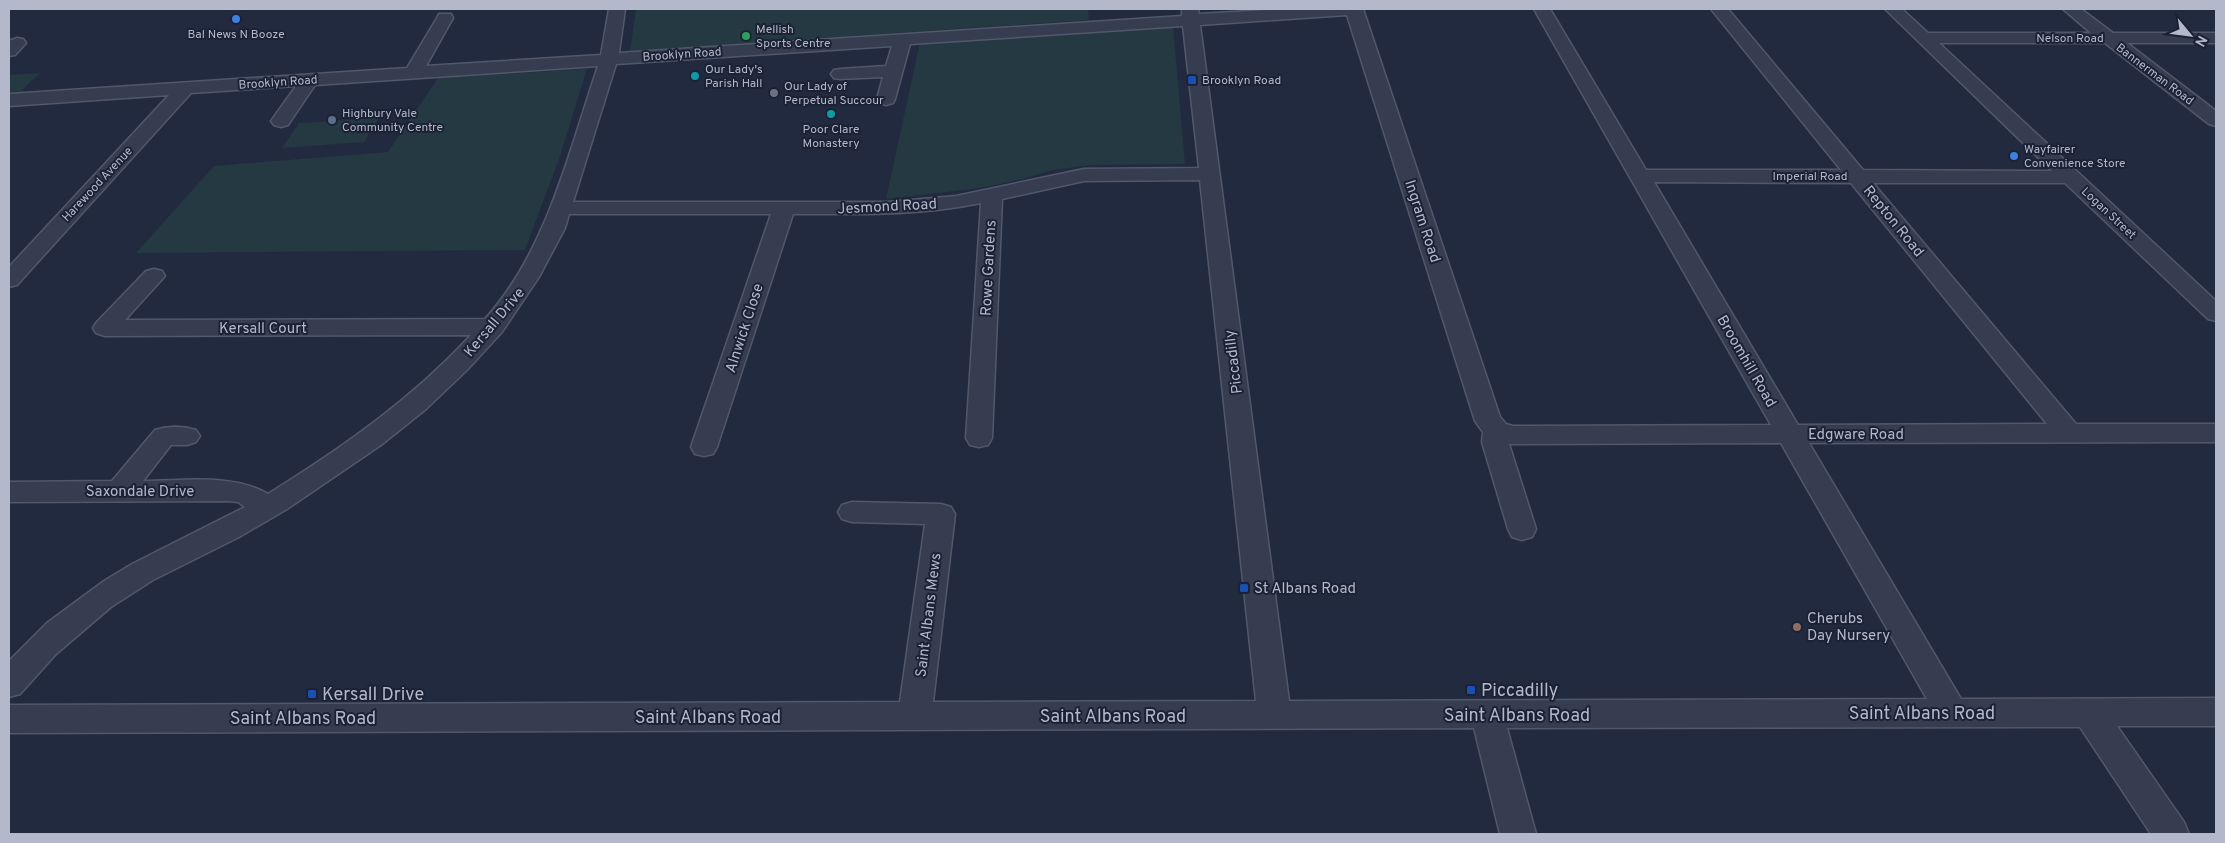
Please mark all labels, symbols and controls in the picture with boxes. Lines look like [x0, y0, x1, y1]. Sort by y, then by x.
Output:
north arrow [2165, 10, 2215, 60]
marker: Bal News N Booze [230, 13, 242, 25]
place label: Mellish Sports Centre [756, 22, 830, 52]
place label: Bal News N Booze [187, 27, 285, 43]
marker: Mellish Sports Centre [740, 30, 752, 42]
street label: Nelson Road [2036, 31, 2104, 47]
text: N [2190, 32, 2210, 49]
street label: Bannerman Road [2112, 40, 2197, 109]
street label: Brooklyn Road [642, 44, 722, 66]
place label: Our Lady's Parish Hall [705, 62, 763, 92]
marker: Our Lady's Parish Hall [689, 70, 701, 82]
street label: Brooklyn Road [238, 72, 318, 94]
place label: Brooklyn Road [1202, 73, 1281, 89]
marker: Brooklyn Road [1186, 74, 1198, 86]
place label: Our Lady of Perpetual Succour [784, 79, 884, 109]
marker: Our Lady of Perpetual Succour [768, 87, 780, 99]
place label: Highbury Vale Community Centre [342, 106, 443, 136]
marker: Poor Clare Monastery [825, 108, 837, 120]
marker: Highbury Vale Community Centre [326, 114, 338, 126]
place label: Poor Clare Monastery [802, 122, 860, 152]
place label: Wayfairer Convenience Store [2024, 142, 2126, 172]
street label: Harewood Avenue [59, 144, 137, 225]
marker: Wayfairer Convenience Store [2008, 150, 2020, 162]
street label: Imperial Road [1773, 169, 1847, 185]
street label: Ingram Road [1399, 178, 1444, 265]
street label: Repton Road [1858, 182, 1927, 262]
street label: Logan Street [2077, 184, 2139, 243]
street label: Jesmond Road [837, 195, 937, 220]
street label: Rowe Gardens [977, 220, 1001, 317]
street label: Alnwick Close [722, 281, 769, 376]
street label: Kersall Drive [461, 284, 530, 362]
street label: Broomhill Road [1712, 312, 1780, 411]
street label: Kersall Court [219, 320, 307, 339]
street label: Piccadilly [1221, 329, 1248, 395]
street label: Edgware Road [1808, 426, 1904, 445]
street label: Saxondale Drive [86, 483, 194, 502]
street label: Saint Albans Mews [912, 552, 947, 678]
place label: St Albans Road [1254, 580, 1356, 599]
marker: St Albans Road [1238, 582, 1250, 594]
place label: Cherubs Day Nursery [1807, 610, 1890, 646]
marker: Cherubs Day Nursery [1791, 621, 1803, 633]
place label: Piccadilly [1481, 680, 1558, 703]
place label: Kersall Drive [322, 684, 424, 707]
marker: Piccadilly [1465, 684, 1477, 696]
marker: Kersall Drive [306, 688, 318, 700]
street label: Saint Albans Road [1849, 703, 1995, 726]
street label: Saint Albans Road [1444, 705, 1590, 728]
street label: Saint Albans Road [1040, 706, 1186, 729]
street label: Saint Albans Road [635, 707, 781, 730]
street label: Saint Albans Road [230, 708, 376, 731]

